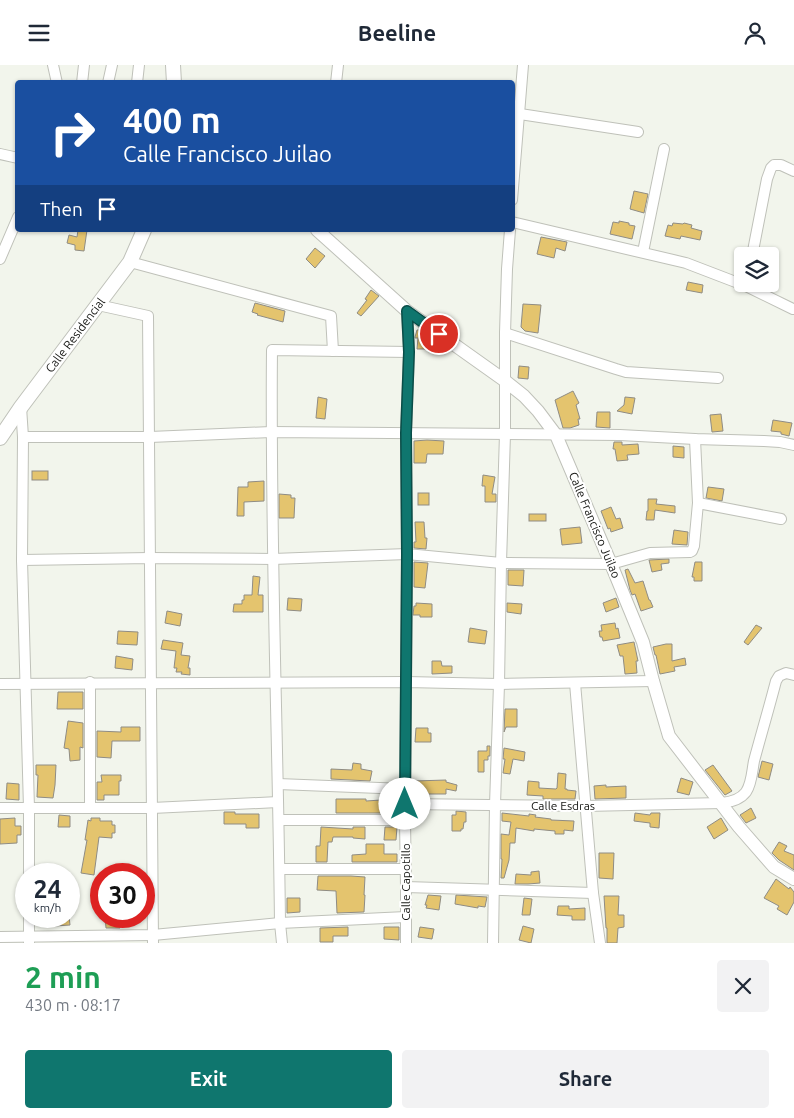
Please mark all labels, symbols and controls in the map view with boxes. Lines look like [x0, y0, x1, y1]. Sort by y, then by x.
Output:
icon: menu [25, 19, 53, 47]
icon: person [741, 19, 769, 47]
text: Beeline [358, 20, 436, 45]
icon: right [40, 100, 105, 165]
text: 400 m [123, 100, 221, 140]
text: Calle Francisco Juilao [123, 141, 332, 166]
icon: arrive [93, 195, 121, 223]
text: Then [40, 198, 83, 220]
map controls [734, 247, 779, 292]
button: layers [734, 247, 779, 292]
street label: Calle Residencial [43, 295, 107, 375]
pin [418, 313, 460, 355]
icon: arrive [425, 320, 453, 348]
street label: Calle Francisco Juilao [567, 470, 623, 580]
position arrow [378, 777, 430, 829]
street label: Calle Esdras [531, 799, 595, 812]
street label: Calle Capotillo [399, 843, 412, 921]
speed limit sign: 30 [90, 863, 155, 928]
text: 24 [33, 875, 62, 903]
text: km/h [34, 901, 61, 914]
text: 2 min [25, 960, 101, 994]
button: close [717, 960, 769, 1012]
text: 430 m · 08:17 [25, 996, 121, 1014]
button: Exit [25, 1050, 392, 1108]
button: Share [402, 1050, 769, 1108]

